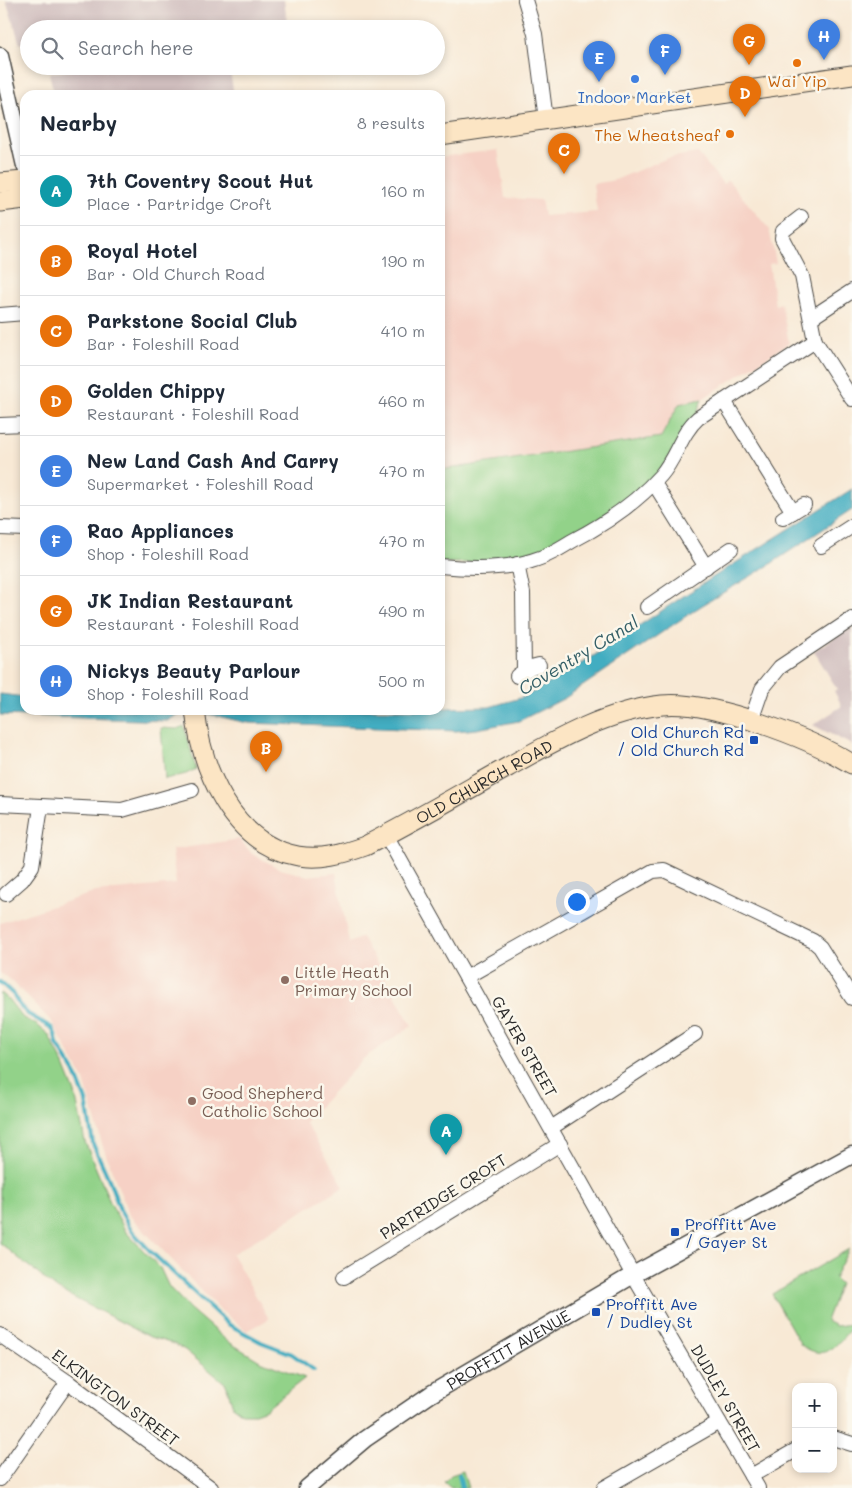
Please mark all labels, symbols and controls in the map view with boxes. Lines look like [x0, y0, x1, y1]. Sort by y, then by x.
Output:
pin: H [808, 19, 840, 60]
search box [20, 20, 445, 75]
pin: G [733, 24, 765, 65]
icon: search [38, 34, 66, 62]
pin: F [649, 34, 681, 75]
text: Search here [78, 35, 194, 60]
pin: E [583, 41, 615, 82]
marker: Wai Yip [791, 57, 803, 69]
place label: Wai Yip [767, 70, 827, 91]
marker: Indoor Market [629, 73, 641, 85]
pin: D [729, 76, 761, 117]
place label: Indoor Market [578, 86, 692, 107]
text: Nearby [40, 109, 117, 136]
text: 8 results [357, 112, 425, 133]
place label: The Wheatsheaf [594, 124, 721, 145]
marker: The Wheatsheaf [724, 128, 736, 140]
pin: C [548, 133, 580, 174]
text: 7th Coventry Scout Hut [87, 168, 313, 193]
text: A [50, 180, 62, 201]
text: 160 m [380, 180, 425, 201]
text: Place · Partridge Croft [87, 193, 272, 214]
text: Royal Hotel [87, 238, 197, 263]
text: B [51, 250, 61, 271]
text: 190 m [381, 250, 425, 271]
text: Bar · Old Church Road [87, 263, 265, 284]
text: Parkstone Social Club [87, 308, 297, 333]
text: C [50, 320, 62, 341]
text: 410 m [381, 320, 425, 341]
text: Bar · Foleshill Road [87, 333, 239, 354]
text: Golden Chippy [87, 378, 225, 403]
text: D [50, 390, 62, 411]
text: 460 m [378, 390, 425, 411]
text: Restaurant · Foleshill Road [87, 403, 299, 424]
text: New Land Cash And Carry [87, 448, 339, 473]
text: E [51, 460, 61, 481]
text: 470 m [379, 460, 425, 481]
text: Supermarket · Foleshill Road [87, 473, 313, 494]
text: Rao Appliances [87, 518, 234, 543]
text: F [51, 530, 61, 551]
text: 470 m [379, 530, 425, 551]
text: Shop · Foleshill Road [87, 543, 249, 564]
text: JK Indian Restaurant [87, 588, 293, 613]
text: G [50, 600, 62, 621]
text: 490 m [378, 600, 425, 621]
water label: Coventry Canal [514, 609, 643, 700]
text: Restaurant · Foleshill Road [87, 613, 299, 634]
text: Nickys Beauty Parlour [87, 658, 300, 683]
text: H [50, 670, 62, 691]
text: 500 m [378, 670, 425, 691]
text: Shop · Foleshill Road [87, 683, 249, 704]
place label: Old Church Rd / Old Church Rd [617, 721, 744, 760]
pin: B [250, 731, 282, 772]
street label: OLD CHURCH ROAD [412, 734, 556, 828]
marker: Old Church Rd / Old Church Rd [748, 734, 760, 746]
your location [564, 889, 590, 915]
place label: Little Heath Primary School [295, 961, 412, 1000]
marker: Little Heath Primary School [279, 974, 291, 986]
street label: GAYER STREET [488, 992, 562, 1100]
place label: Good Shepherd Catholic School [202, 1082, 323, 1121]
marker: Good Shepherd Catholic School [186, 1095, 198, 1107]
pin: A [430, 1114, 462, 1155]
street label: PARTRIDGE CROFT [376, 1149, 510, 1243]
place label: Proffitt Ave / Gayer St [685, 1213, 777, 1252]
marker: Proffitt Ave / Gayer St [669, 1226, 681, 1238]
place label: Proffitt Ave / Dudley St [606, 1293, 698, 1332]
street label: PROFFITT AVENUE [442, 1304, 574, 1393]
marker: Proffitt Ave / Dudley St [590, 1306, 602, 1318]
street label: DUDLEY STREET [687, 1340, 765, 1456]
street label: ELKINGTON STREET [48, 1344, 184, 1450]
map controls [792, 1383, 837, 1473]
button: + [792, 1383, 837, 1428]
button: − [792, 1428, 837, 1473]

